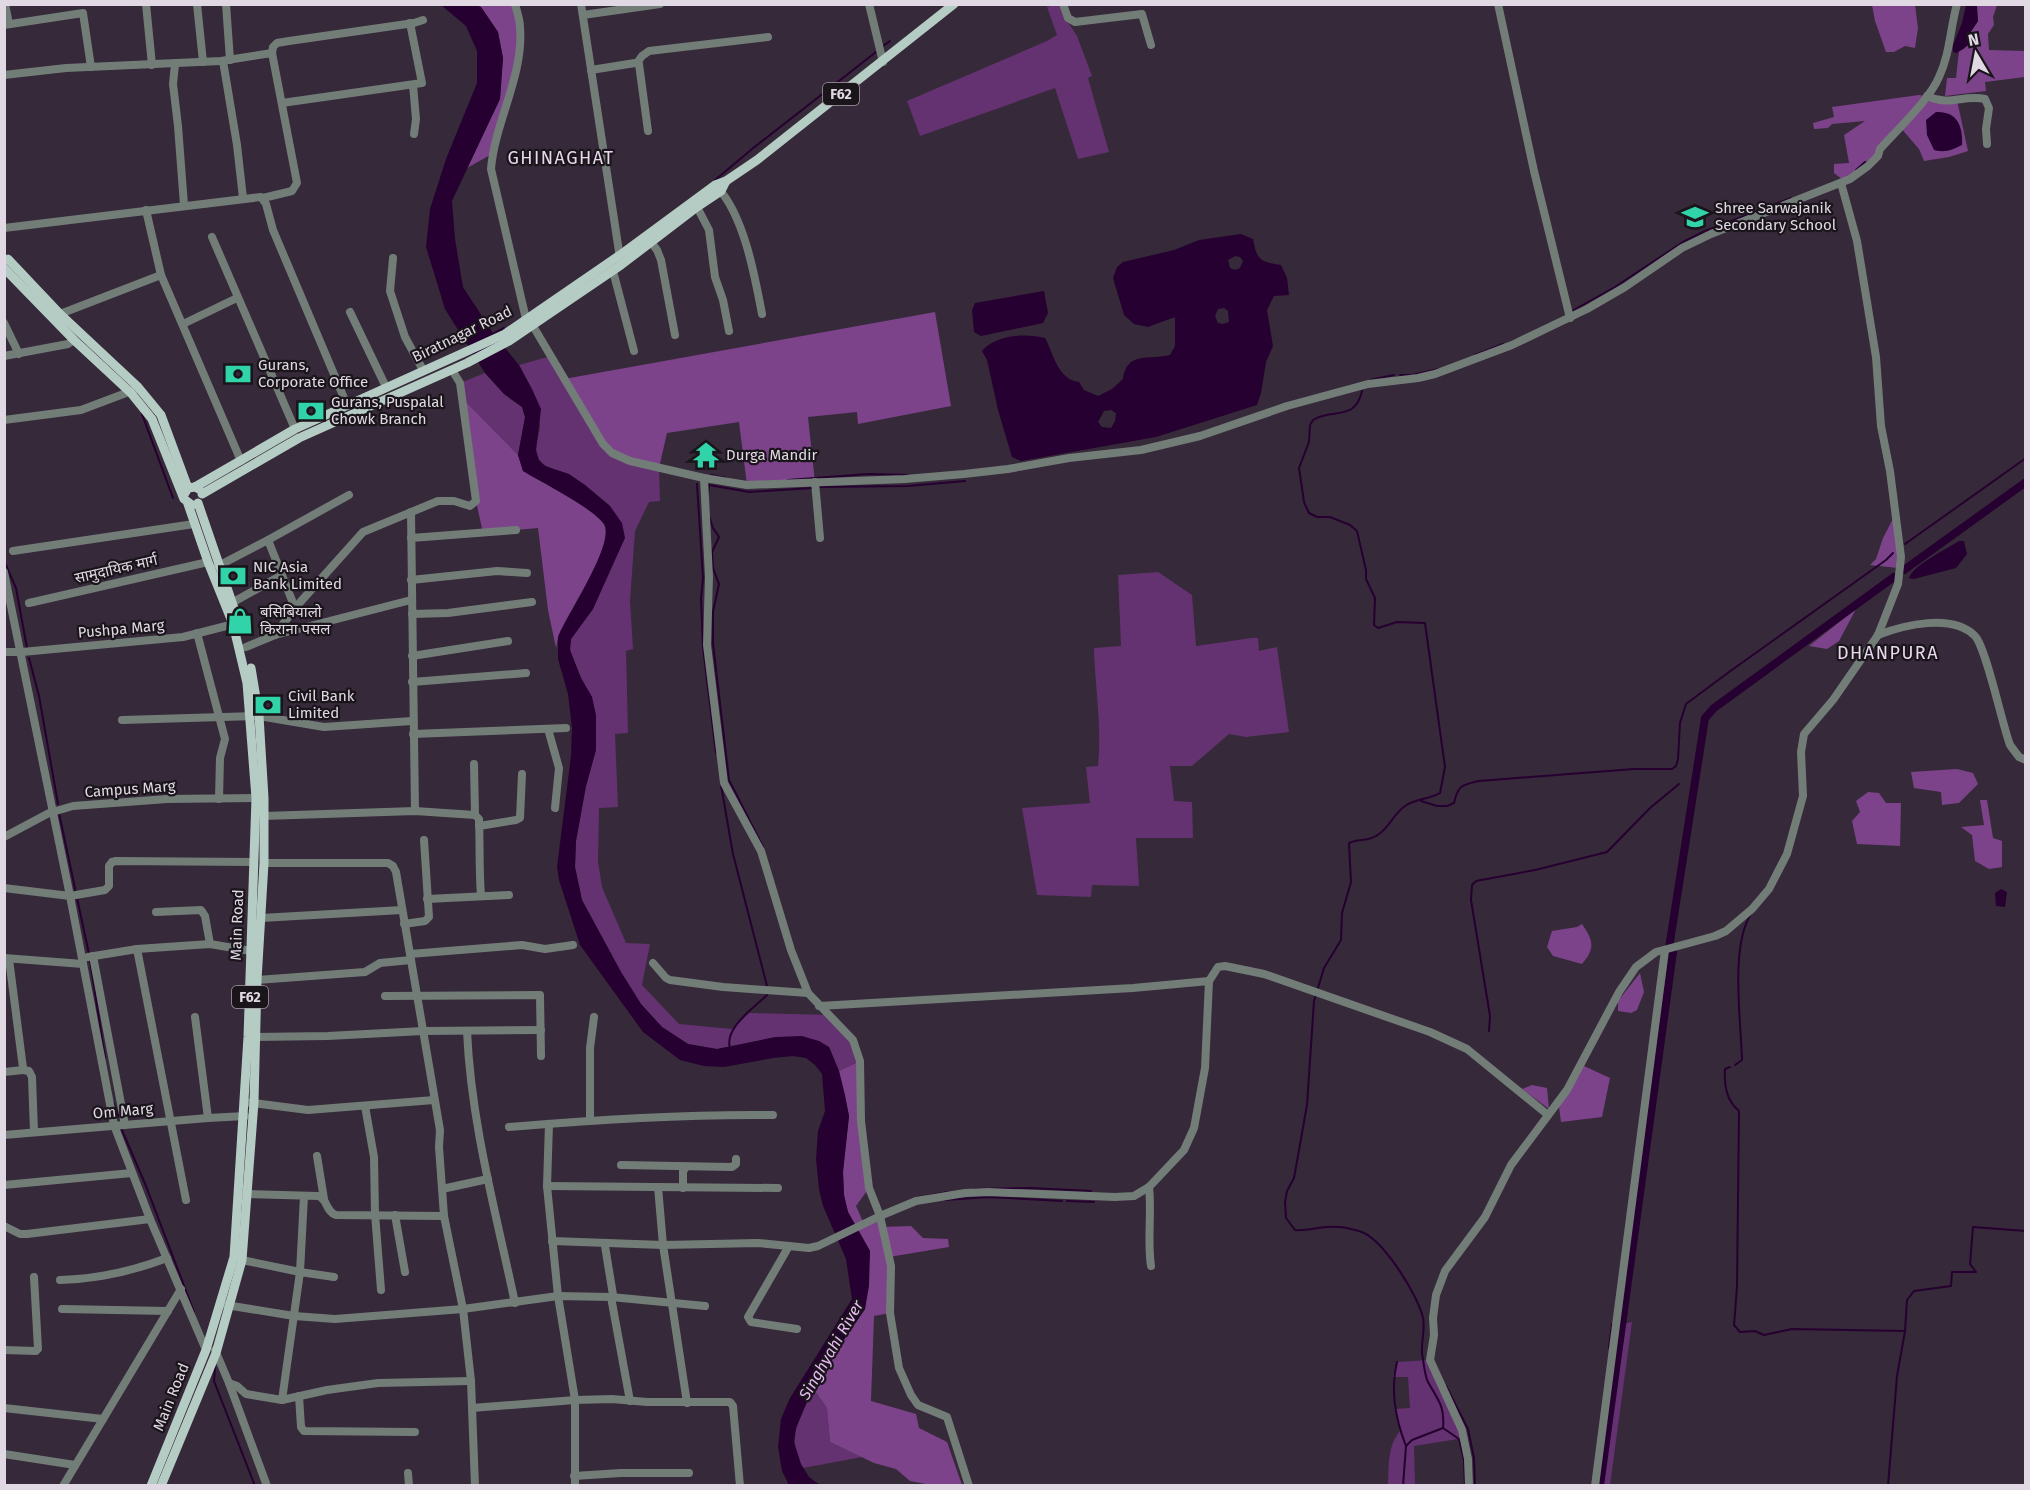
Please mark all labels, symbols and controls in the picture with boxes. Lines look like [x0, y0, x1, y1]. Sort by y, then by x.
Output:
north arrow [1946, 24, 2006, 84]
text: N [1967, 29, 1980, 50]
road number: F62 [823, 83, 859, 105]
district label: GHINAGHAT [507, 147, 615, 169]
place label: Shree Sarwajanik Secondary School [1715, 199, 1837, 234]
school or university icon: Shree Sarwajanik Secondary School [1680, 202, 1710, 232]
street label: Biratnagar Road [409, 302, 515, 366]
place label: Gurans, Corporate Office [258, 356, 368, 391]
bank icon: Gurans, Corporate Office [223, 359, 253, 389]
place label: Gurans, Puspalal Chowk Branch [331, 393, 444, 428]
bank icon: Gurans, Puspalal Chowk Branch [296, 396, 326, 426]
temple icon: Durga Mandir [691, 440, 721, 470]
place label: Durga Mandir [726, 446, 817, 464]
street label: सामुदायिक मार्ग [73, 551, 160, 588]
place label: NIC Asia Bank Limited [253, 558, 342, 593]
bank icon: NIC Asia Bank Limited [218, 561, 248, 591]
place label: बसिबियालो किराना पसल [260, 603, 331, 638]
shop icon: बसिबियालो किराना पसल [225, 606, 255, 636]
street label: Pushpa Marg [77, 616, 165, 642]
district label: DHANPURA [1837, 642, 1939, 664]
place label: Civil Bank Limited [288, 687, 355, 722]
bank icon: Civil Bank Limited [253, 690, 283, 720]
street label: Campus Marg [84, 777, 176, 801]
street label: Main Road [227, 889, 247, 961]
road number: F62 [232, 986, 268, 1008]
street label: Om Marg [92, 1099, 154, 1123]
water label: Singhyahi River [794, 1296, 868, 1404]
street label: Main Road [149, 1361, 193, 1433]

